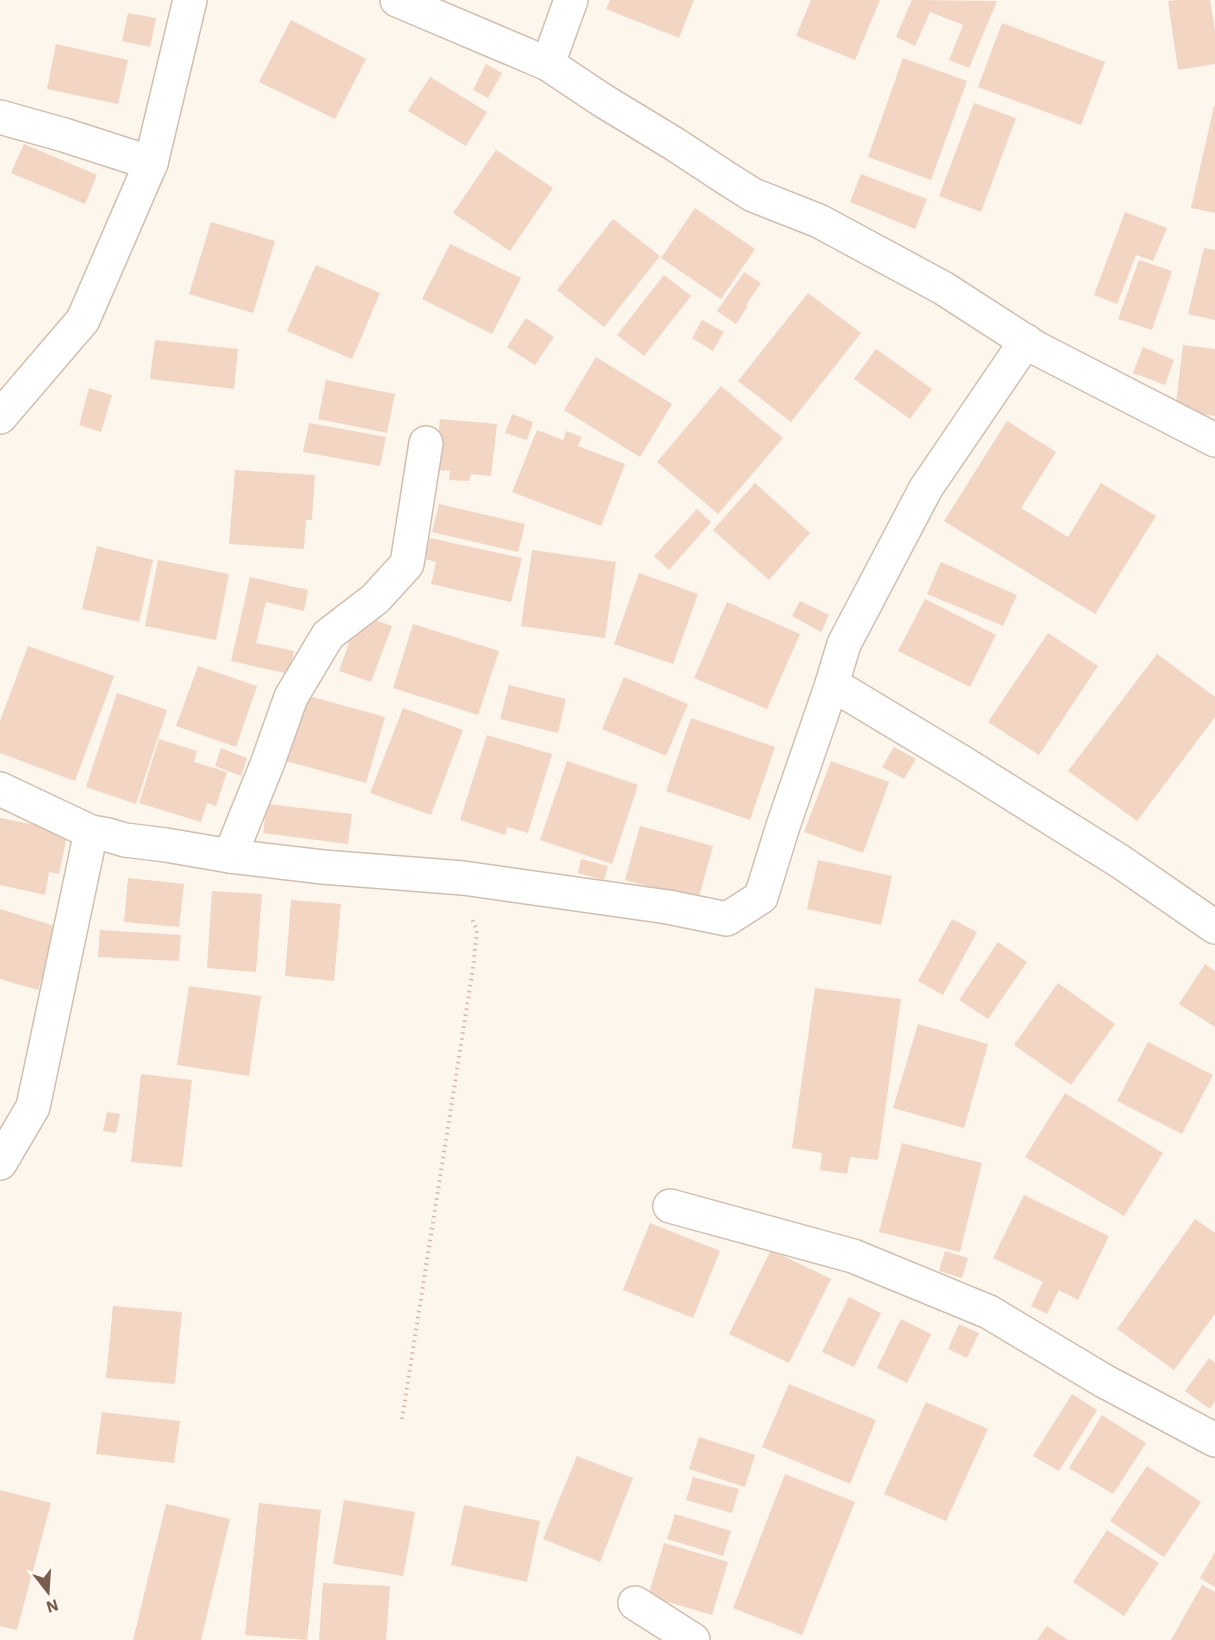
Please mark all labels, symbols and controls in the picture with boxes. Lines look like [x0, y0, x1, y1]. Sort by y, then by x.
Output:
north arrow [18, 1562, 78, 1622]
text: N [44, 1595, 61, 1618]

